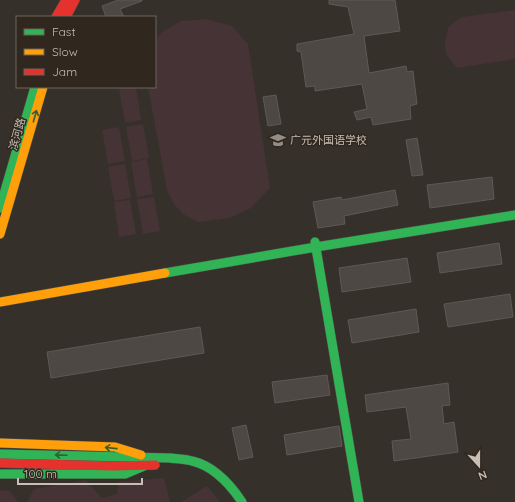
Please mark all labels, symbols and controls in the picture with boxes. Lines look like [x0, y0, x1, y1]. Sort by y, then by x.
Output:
legend [16, 16, 156, 88]
text: Fast [52, 24, 76, 39]
text: Slow [52, 44, 78, 59]
text: Jam [52, 64, 77, 79]
one-way arrow [32, 110, 39, 123]
street label: 滨河路 [6, 116, 28, 152]
school or university icon: 广元外国语学校 [269, 131, 287, 149]
place label: 广元外国语学校 [290, 133, 367, 147]
one-way arrow [105, 444, 118, 451]
north arrow [459, 446, 499, 486]
one-way arrow [55, 452, 68, 459]
scale bar [18, 460, 142, 486]
text: 100 m [24, 466, 57, 481]
text: N [476, 467, 489, 483]

